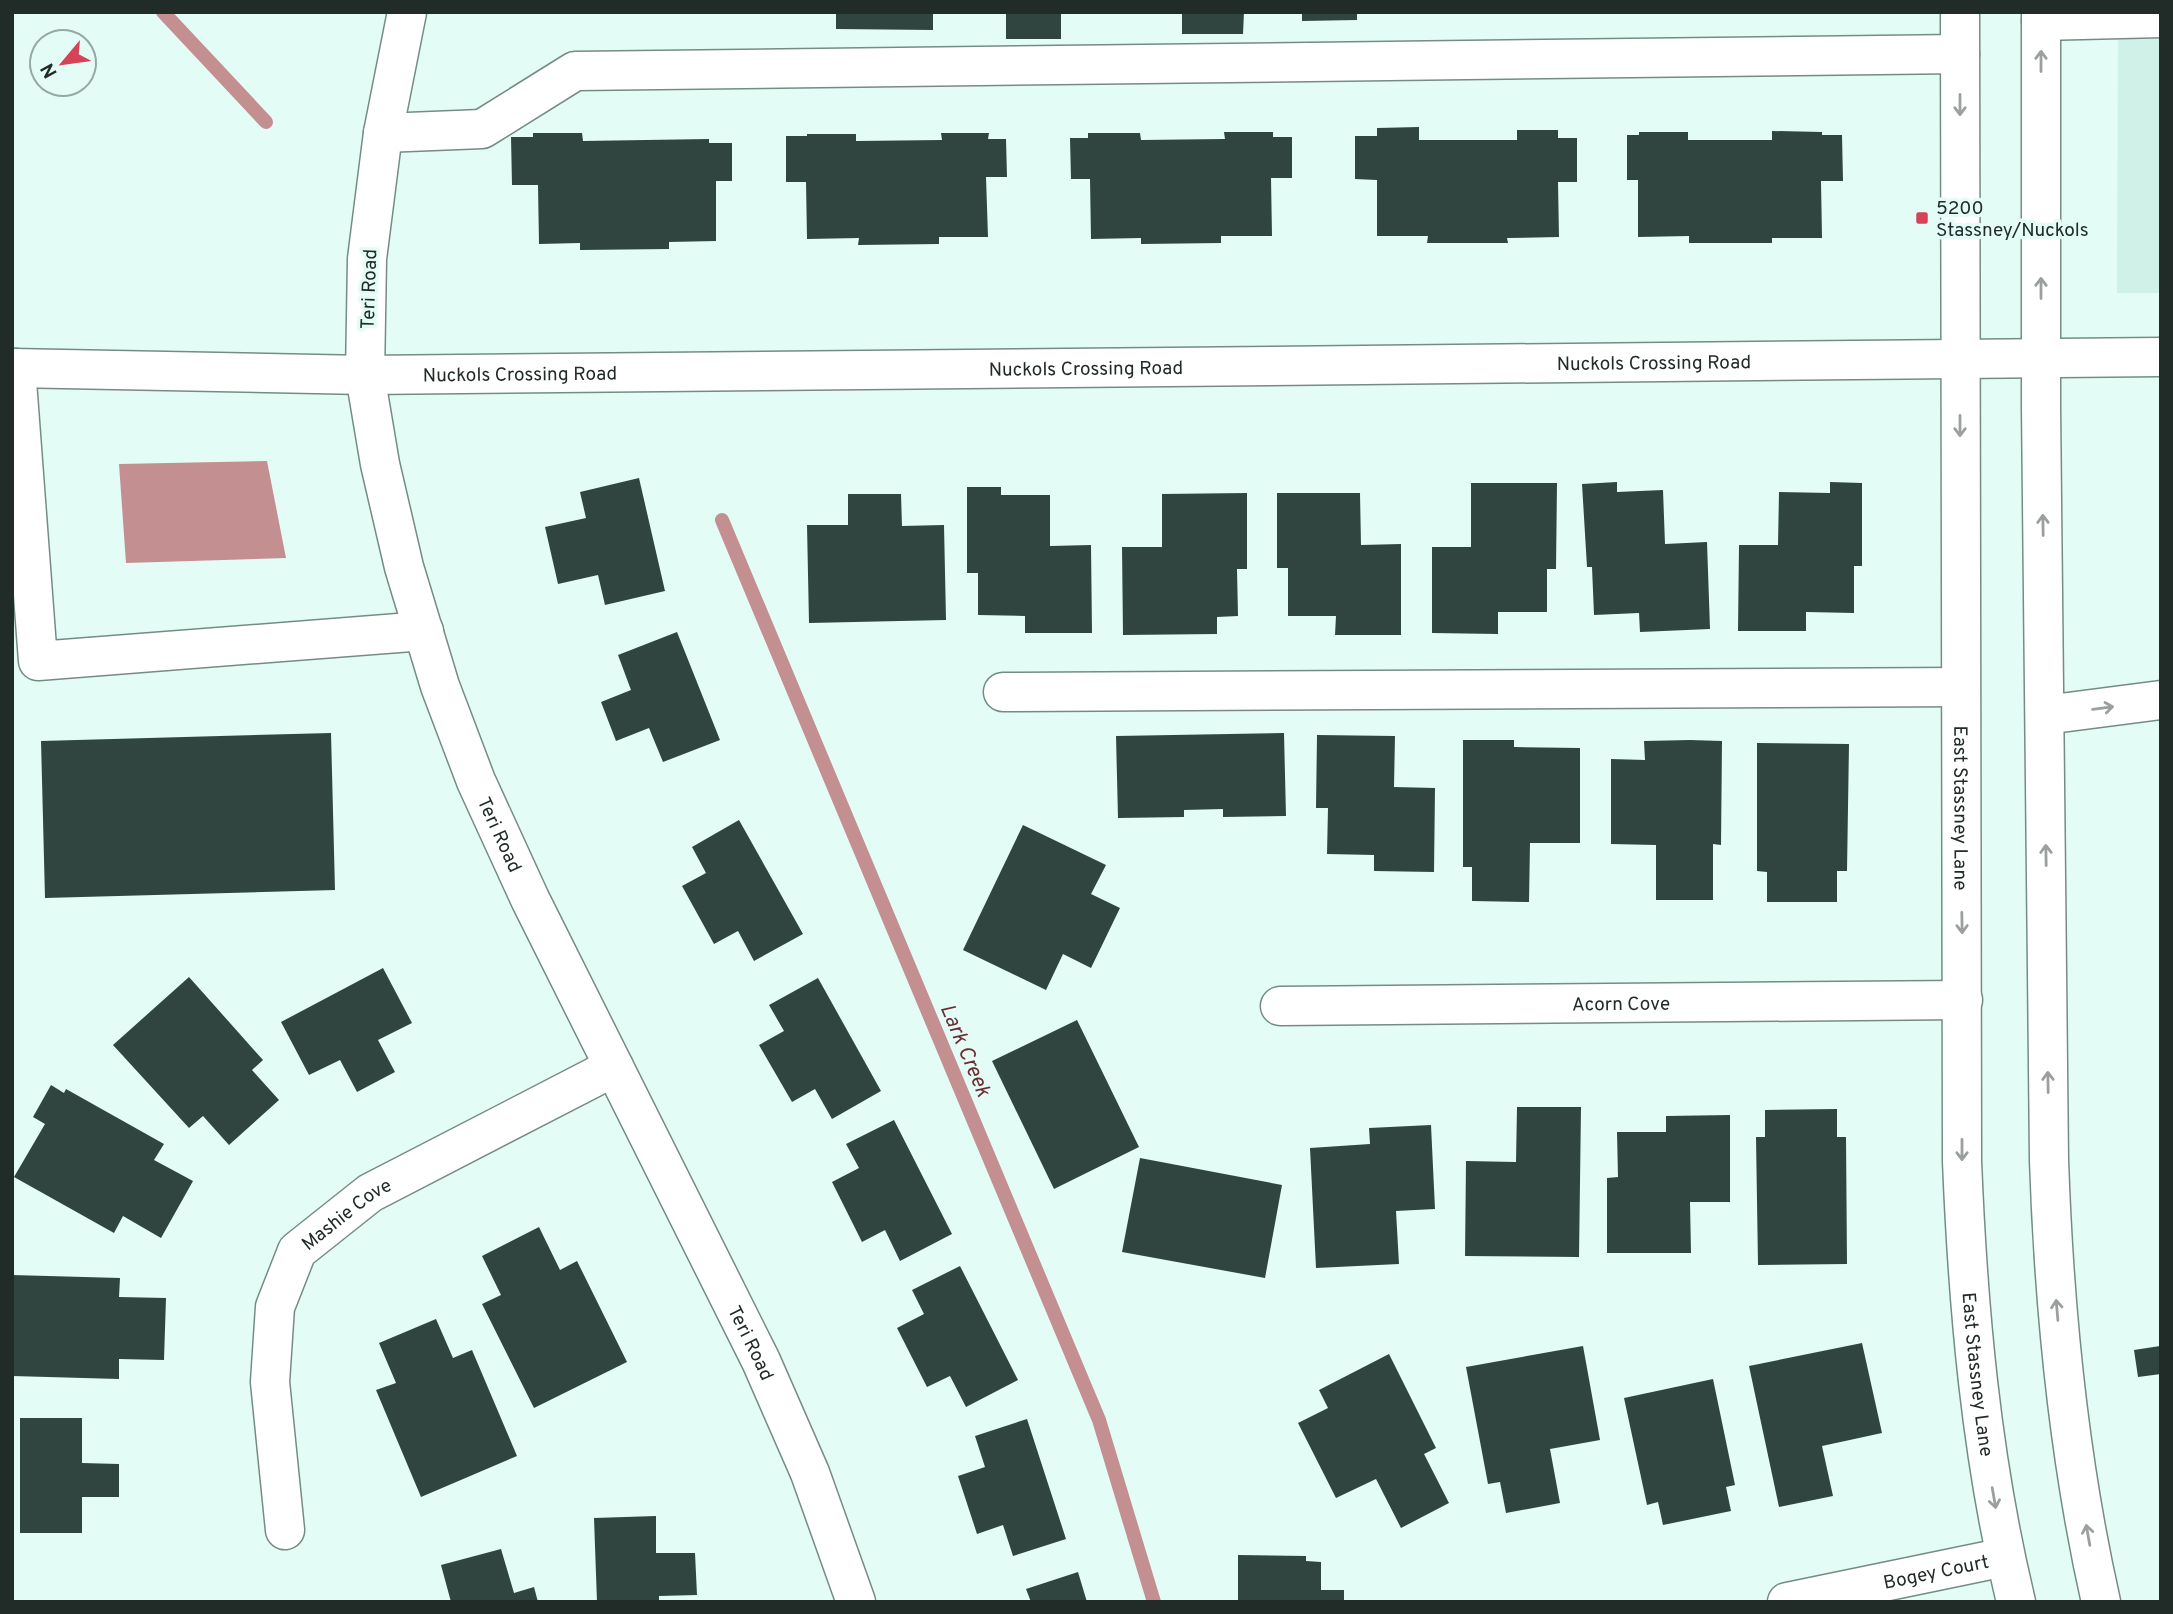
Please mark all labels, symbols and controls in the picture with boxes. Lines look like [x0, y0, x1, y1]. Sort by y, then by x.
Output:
north arrow [28, 28, 98, 98]
one-way arrow [2034, 50, 2048, 73]
text: N [36, 58, 64, 82]
one-way arrow [1953, 93, 1967, 116]
place label: 5200 Stassney/Nuckols [1936, 197, 2089, 243]
marker: 5200 Stassney/Nuckols [1914, 210, 1930, 226]
street label: Teri Road [357, 248, 383, 330]
one-way arrow [2034, 277, 2048, 300]
street label: Nuckols Crossing Road [1556, 351, 1751, 377]
street label: Nuckols Crossing Road [989, 357, 1183, 383]
street label: Nuckols Crossing Road [423, 362, 617, 388]
one-way arrow [1953, 414, 1967, 437]
one-way arrow [2036, 514, 2050, 537]
one-way arrow [2091, 701, 2114, 714]
street label: East Stassney Lane [1947, 725, 1972, 891]
street label: Teri Road [471, 794, 526, 877]
one-way arrow [2039, 844, 2053, 867]
one-way arrow [1956, 911, 1969, 934]
street label: Acorn Cove [1572, 993, 1670, 1017]
water label: Lark Creek [933, 1000, 996, 1101]
one-way arrow [2042, 1071, 2055, 1094]
one-way arrow [1955, 1138, 1969, 1161]
street label: Mashie Cove [297, 1174, 396, 1257]
street label: East Stassney Lane [1956, 1291, 1998, 1458]
one-way arrow [2050, 1299, 2063, 1321]
street label: Teri Road [721, 1302, 778, 1385]
one-way arrow [1988, 1486, 2002, 1509]
one-way arrow [2080, 1524, 2094, 1547]
street label: Bogey Court [1881, 1551, 1991, 1596]

